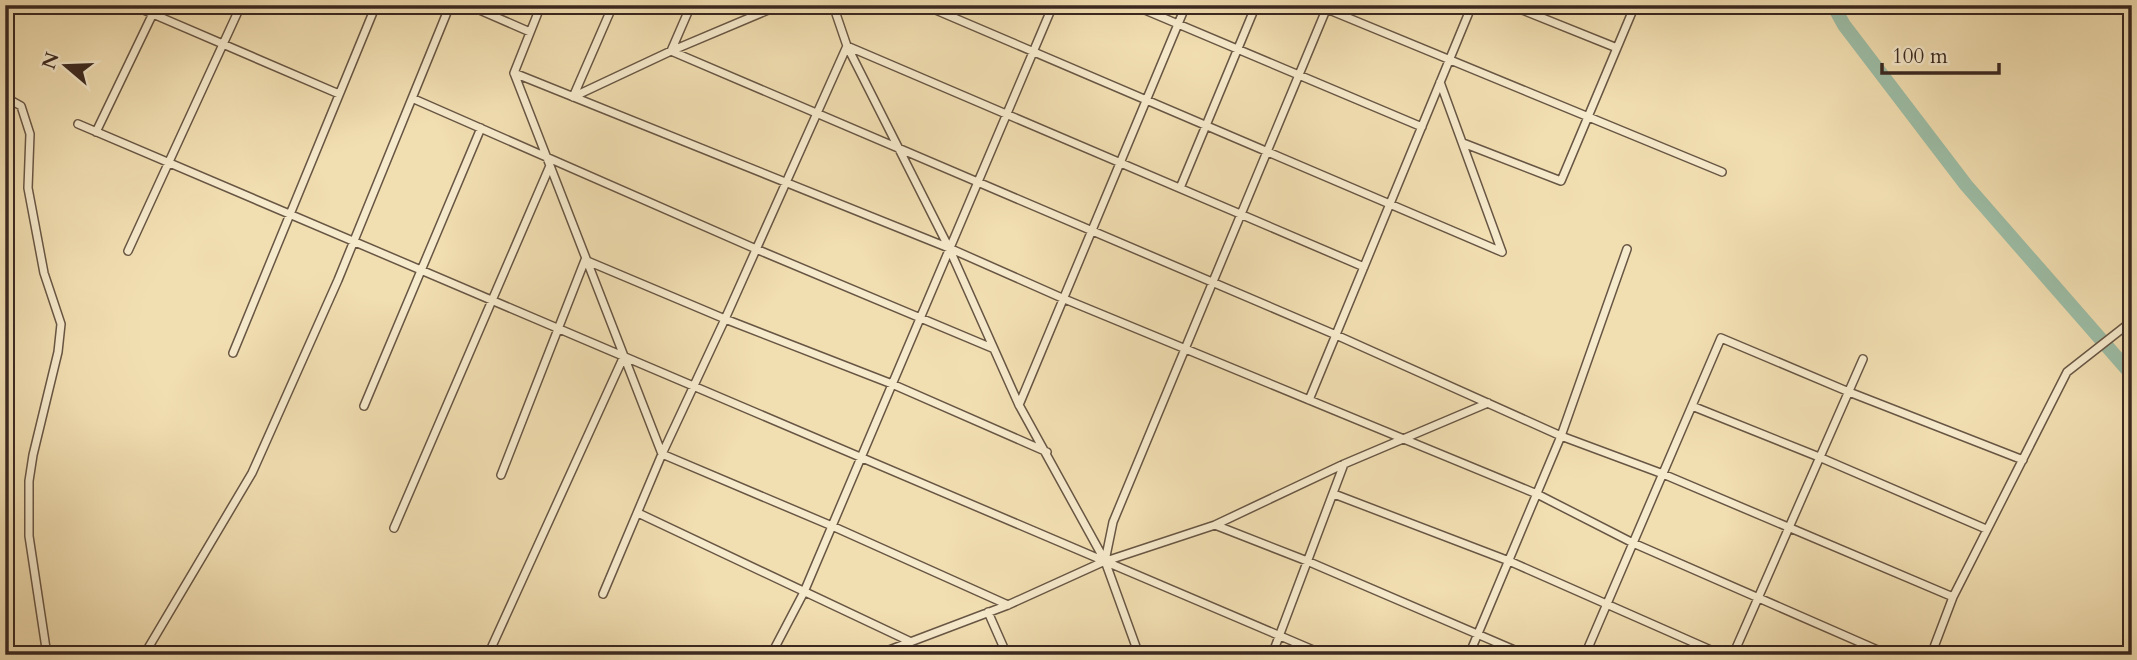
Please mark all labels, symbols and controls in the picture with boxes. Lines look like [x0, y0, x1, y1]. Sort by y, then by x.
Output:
north arrow [32, 32, 102, 102]
scale bar [1882, 32, 1999, 76]
text: 100 m [1892, 42, 1948, 71]
text: N [36, 48, 66, 73]

